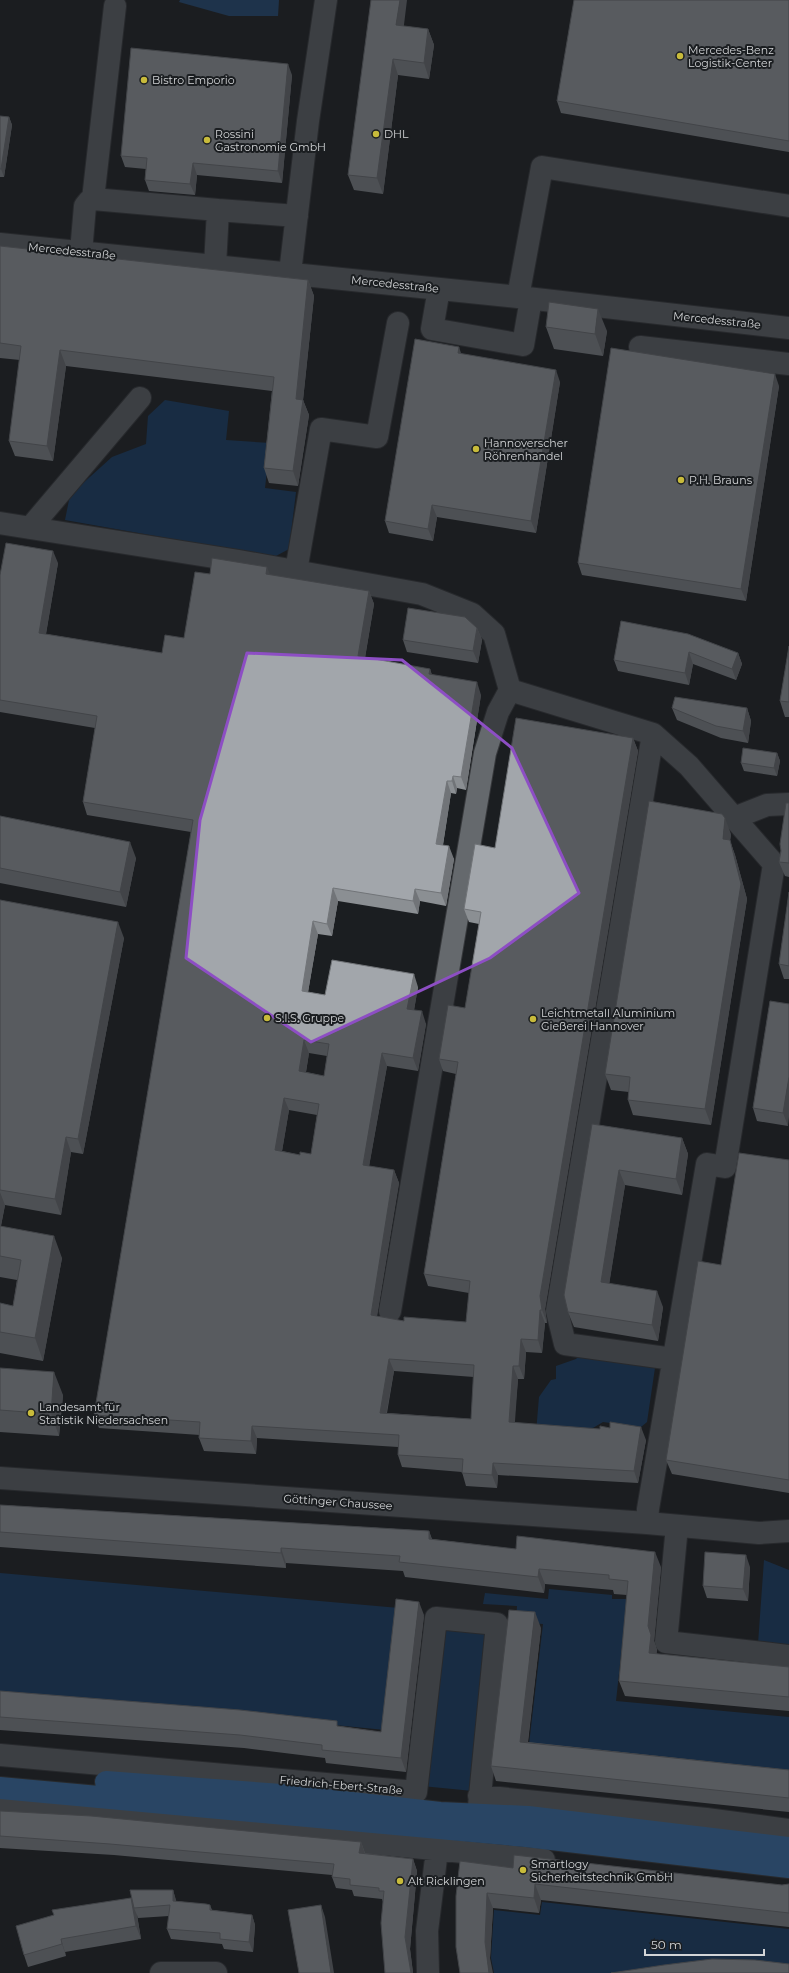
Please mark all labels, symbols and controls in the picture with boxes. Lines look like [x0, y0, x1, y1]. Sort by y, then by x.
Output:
place label: Mercedes-Benz Logistik-Center [688, 43, 774, 70]
marker: Mercedes-Benz Logistik-Center [675, 51, 685, 61]
place label: Bistro Emporio [152, 73, 235, 87]
marker: Bistro Emporio [139, 75, 149, 85]
place label: Rossini Gastronomie GmbH [215, 127, 326, 154]
place label: DHL [384, 127, 409, 141]
marker: DHL [371, 129, 381, 139]
marker: Rossini Gastronomie GmbH [202, 135, 212, 145]
street label: Mercedesstraße [28, 239, 117, 263]
street label: Mercedesstraße [351, 272, 440, 296]
street label: Mercedesstraße [673, 308, 762, 332]
place label: Hannoverscher Röhrenhandel [484, 436, 568, 463]
marker: Hannoverscher Röhrenhandel [471, 444, 481, 454]
place label: P.H. Brauns [689, 473, 753, 487]
marker: P.H. Brauns [676, 475, 686, 485]
place label: Leichtmetall Aluminium Gießerei Hannover [541, 1006, 675, 1033]
place label: S.I.S. Gruppe [275, 1011, 345, 1025]
marker: S.I.S. Gruppe [262, 1013, 272, 1023]
marker: Leichtmetall Aluminium Gießerei Hannover [528, 1014, 538, 1024]
place label: Landesamt für Statistik Niedersachsen [39, 1400, 168, 1427]
marker: Landesamt für Statistik Niedersachsen [26, 1408, 36, 1418]
street label: Göttinger Chaussee [283, 1491, 393, 1513]
street label: Friedrich-Ebert-Straße [279, 1773, 403, 1797]
place label: Smartlogy Sicherheitstechnik GmbH [531, 1857, 673, 1884]
marker: Smartlogy Sicherheitstechnik GmbH [518, 1865, 528, 1875]
place label: Alt Ricklingen [408, 1874, 485, 1888]
marker: Alt Ricklingen [395, 1876, 405, 1886]
scale bar [645, 1931, 764, 1957]
text: 50 m [651, 1937, 682, 1952]

